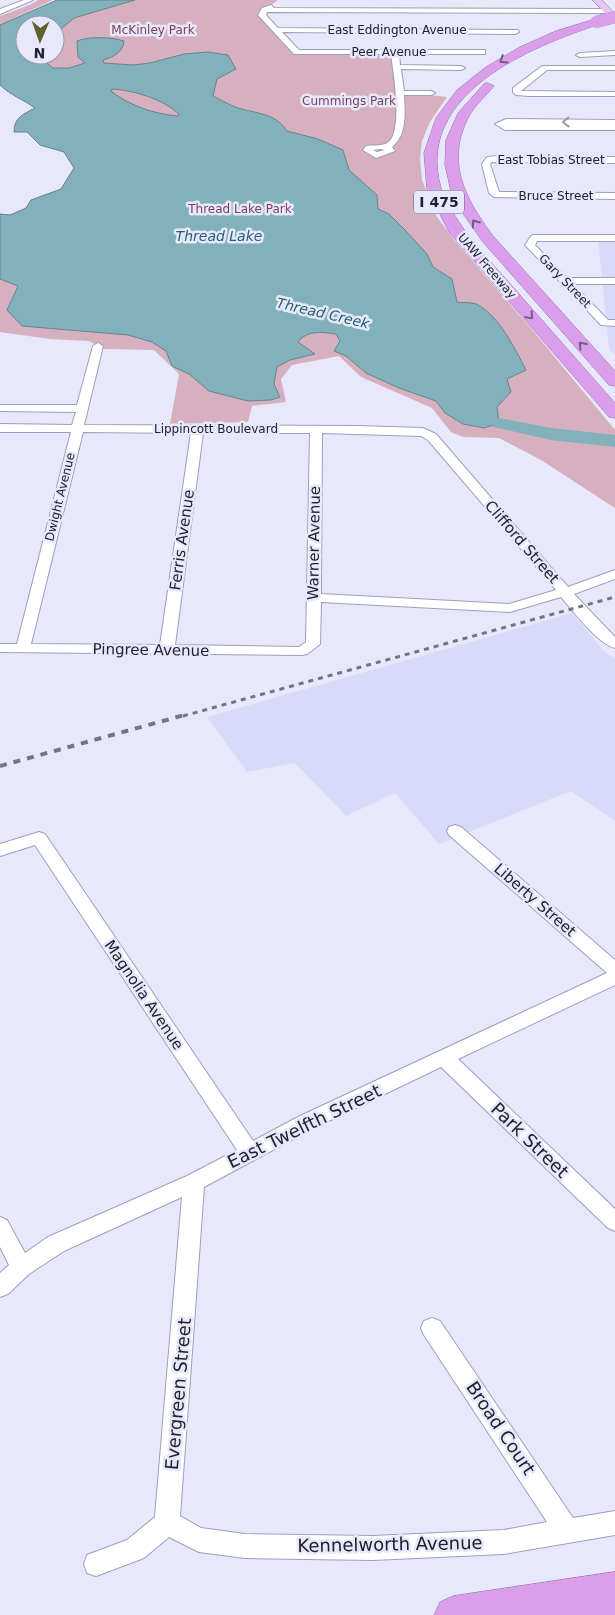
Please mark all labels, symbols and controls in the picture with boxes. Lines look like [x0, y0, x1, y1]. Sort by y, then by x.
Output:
north arrow [15, 15, 65, 65]
park label: McKinley Park [111, 23, 195, 37]
street label: East Eddington Avenue [327, 23, 467, 37]
text: N [33, 45, 46, 61]
street label: Peer Avenue [352, 45, 426, 59]
one-way arrow [499, 54, 508, 63]
park label: Cummings Park [302, 94, 396, 108]
one-way arrow [562, 117, 570, 127]
street label: East Tobias Street [497, 153, 605, 167]
street label: Bruce Street [518, 189, 594, 203]
road number: I 475 [414, 190, 464, 213]
park label: Thread Lake Park [187, 202, 292, 216]
one-way arrow [472, 220, 481, 229]
water label: Thread Lake [176, 228, 262, 244]
street label: UAW Freeway [455, 231, 519, 301]
street label: Gary Street [536, 251, 594, 311]
water label: Thread Creek [275, 295, 372, 332]
one-way arrow [524, 311, 533, 320]
one-way arrow [579, 342, 588, 351]
street label: Lippincott Boulevard [154, 422, 278, 436]
street label: Dwight Avenue [42, 451, 78, 543]
street label: Warner Avenue [304, 486, 324, 600]
street label: Ferris Avenue [166, 488, 198, 592]
street label: Clifford Street [481, 497, 563, 587]
street label: Pingree Avenue [92, 640, 210, 660]
street label: Liberty Street [490, 860, 580, 941]
street label: Magnolia Avenue [101, 937, 187, 1053]
street label: East Twelfth Street [224, 1080, 384, 1172]
street label: Park Street [487, 1098, 573, 1182]
street label: Evergreen Street [161, 1317, 195, 1471]
street label: Broad Court [462, 1377, 540, 1479]
street label: Kennelworth Avenue [297, 1532, 483, 1556]

